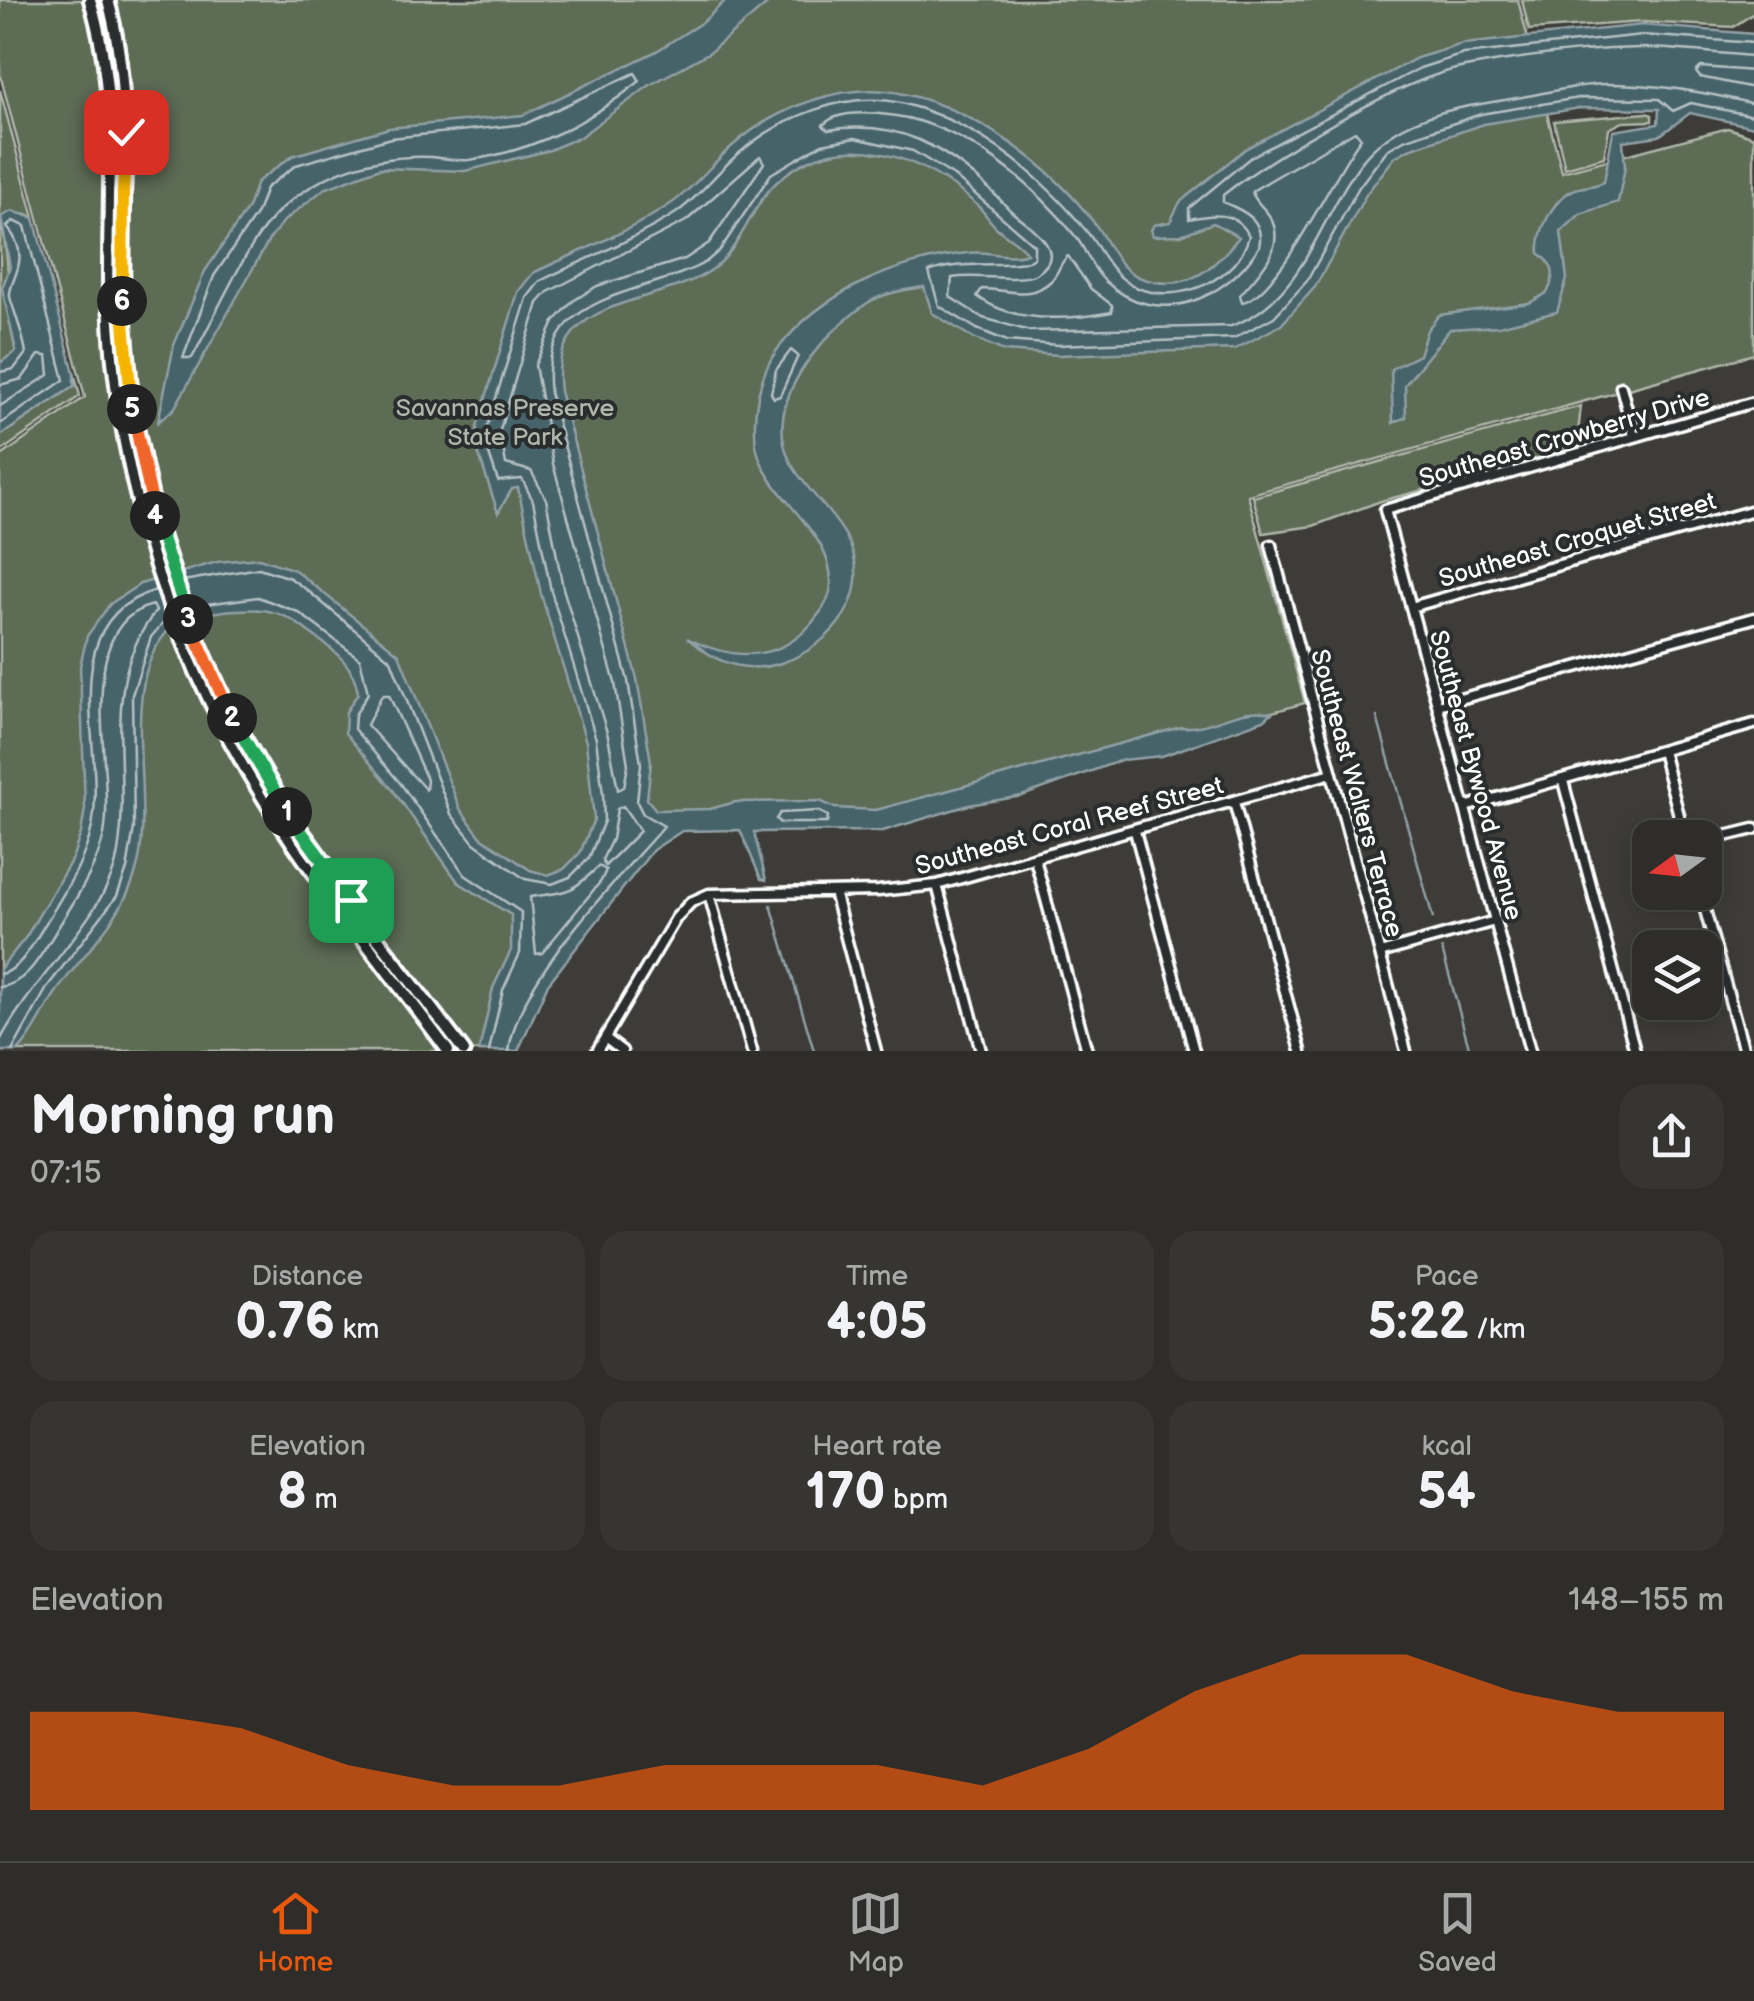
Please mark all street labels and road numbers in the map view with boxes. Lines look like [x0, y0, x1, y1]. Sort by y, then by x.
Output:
street label: Southeast Crowberry Drive [1416, 382, 1713, 495]
street label: Southeast Croquet Street [1435, 486, 1720, 595]
street label: Southeast Bywood Avenue [1422, 627, 1529, 924]
street label: Southeast Walters Terrace [1303, 646, 1410, 941]
street label: Southeast Coral Reef Street [912, 770, 1227, 882]

